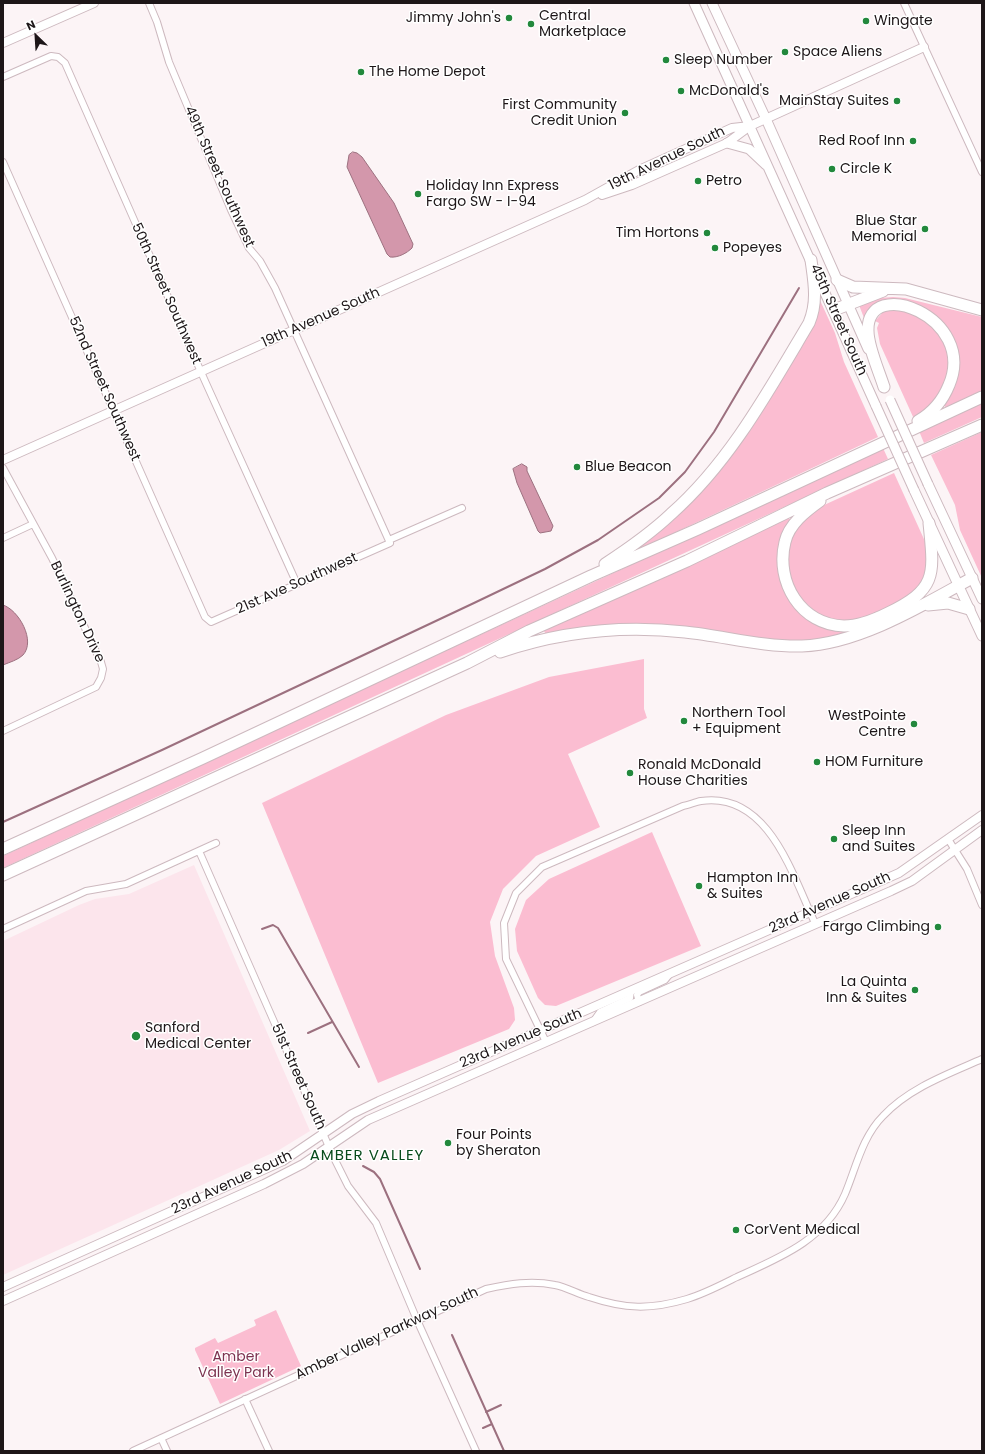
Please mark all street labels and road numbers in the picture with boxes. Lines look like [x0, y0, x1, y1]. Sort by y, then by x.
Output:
street label: 49th Street Southwest [180, 104, 258, 250]
street label: 19th Avenue South [606, 123, 728, 195]
street label: 50th Street Southwest [127, 221, 205, 367]
street label: 45th Street South [806, 262, 870, 378]
street label: 19th Avenue South [259, 284, 383, 352]
street label: 52nd Street Southwest [65, 314, 143, 464]
street label: 21st Ave Southwest [234, 550, 360, 618]
street label: Burlington Drive [46, 559, 108, 665]
street label: 23rd Avenue South [767, 869, 893, 937]
street label: 23rd Avenue South [457, 1006, 585, 1072]
street label: 51st Street South [267, 1021, 329, 1133]
street label: 23rd Avenue South [169, 1148, 295, 1218]
street label: Amber Valley Parkway South [293, 1284, 481, 1384]

